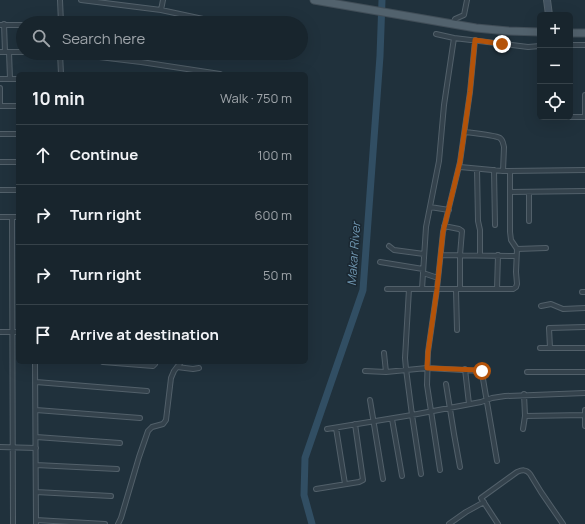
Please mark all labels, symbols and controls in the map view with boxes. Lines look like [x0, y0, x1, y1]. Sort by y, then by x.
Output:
map controls [537, 12, 573, 120]
button: + [537, 12, 573, 48]
search box [16, 16, 308, 60]
icon: search [30, 27, 52, 49]
text: Search here [62, 28, 145, 49]
route end [493, 35, 511, 53]
button: − [537, 48, 573, 84]
button: locate [537, 84, 573, 120]
text: 10 min [32, 87, 85, 110]
text: Walk · 750 m [220, 89, 292, 107]
icon: ahead [32, 144, 54, 166]
text: Continue [70, 144, 138, 165]
text: 100 m [257, 146, 292, 164]
icon: right [32, 204, 54, 226]
text: Turn right [70, 204, 141, 225]
text: 600 m [254, 206, 292, 224]
water label: Makar River [343, 220, 364, 286]
icon: right [32, 264, 54, 286]
text: Turn right [70, 264, 141, 285]
text: 50 m [263, 266, 292, 284]
icon: arrive [32, 324, 54, 346]
text: Arrive at destination [70, 324, 219, 345]
route start [473, 362, 491, 380]

